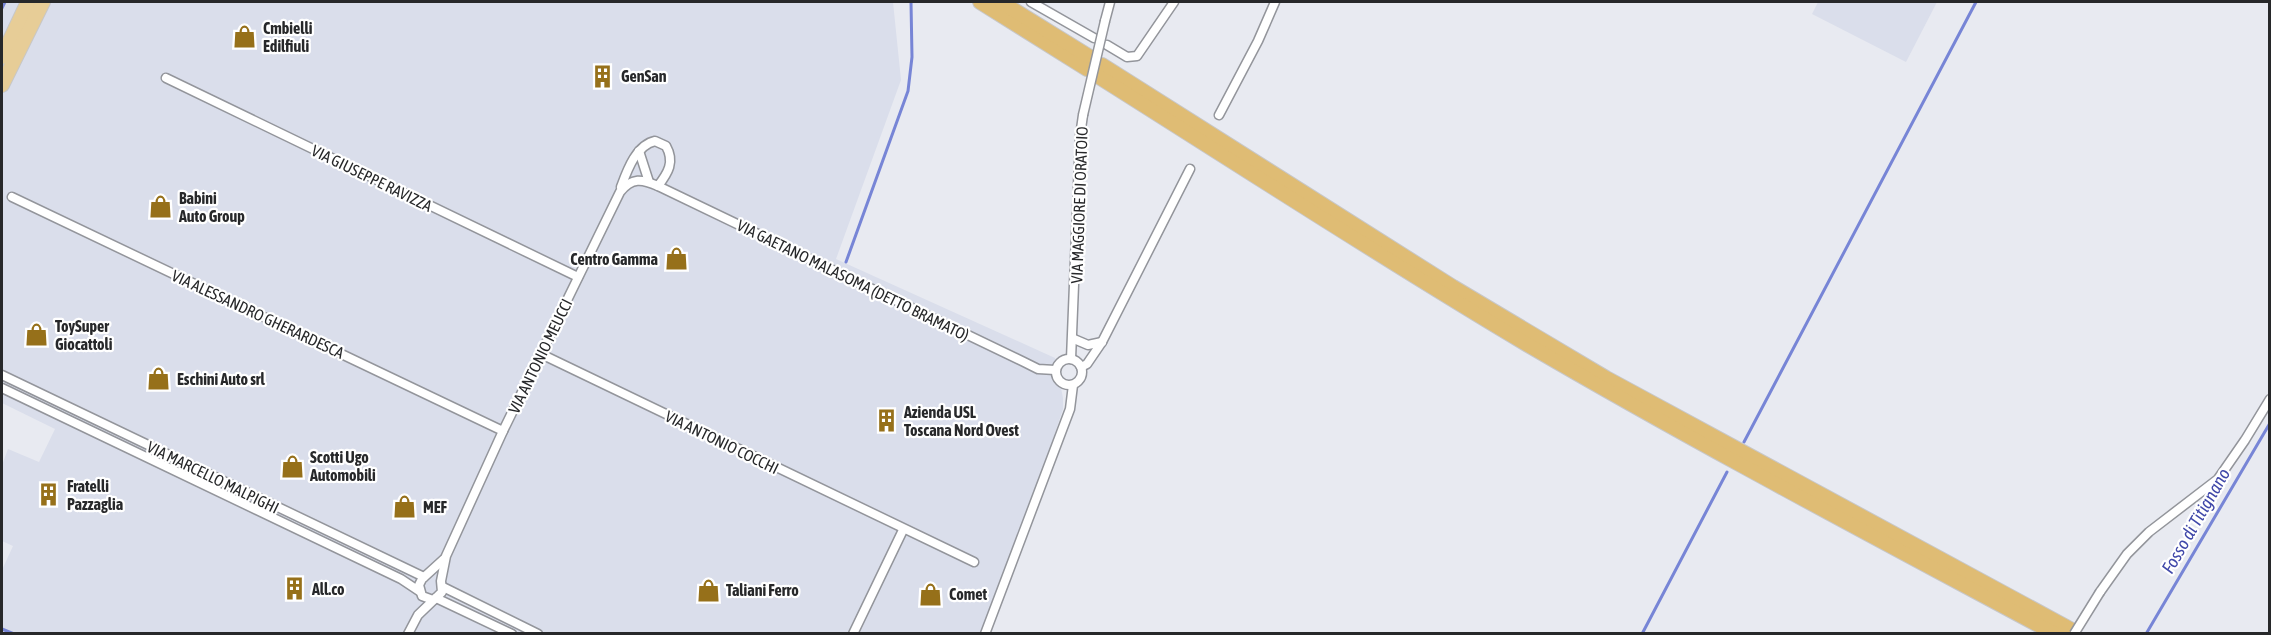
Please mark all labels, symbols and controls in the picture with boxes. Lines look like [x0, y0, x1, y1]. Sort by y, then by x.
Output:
place label: Cmbielli Edilfiuli [263, 19, 313, 55]
shop icon: Cmbielli Edilfiuli [232, 24, 258, 50]
building icon: GenSan [590, 63, 616, 89]
place label: GenSan [621, 67, 667, 85]
street label: VIA MAGGIORE DI ORATOIO [1067, 126, 1091, 284]
street label: VIA GIUSEPPE RAVIZZA [309, 141, 435, 215]
place label: Babini Auto Group [178, 189, 245, 225]
shop icon: Babini Auto Group [148, 194, 174, 220]
street label: VIA GAETANO MALASOMA (DETTO BRAMATO) [734, 216, 972, 345]
shop icon: Centro Gamma [663, 246, 689, 272]
place label: Centro Gamma [570, 250, 658, 268]
street label: VIA ALESSANDRO GHERARDESCA [169, 266, 347, 362]
street label: VIA ANTONIO MEUCCI [504, 296, 576, 416]
place label: ToySuper Giocattoli [55, 317, 113, 353]
shop icon: ToySuper Giocattoli [24, 322, 50, 348]
shop icon: Eschini Auto srl [146, 366, 172, 392]
place label: Eschini Auto srl [177, 370, 266, 388]
place label: Azienda USL Toscana Nord Ovest [903, 403, 1019, 439]
street label: VIA ANTONIO COCCHI [662, 407, 782, 477]
building icon: Azienda USL Toscana Nord Ovest [873, 408, 899, 434]
street label: VIA MARCELLO MALPIGHI [144, 437, 282, 517]
place label: Scotti Ugo Automobili [309, 448, 376, 484]
shop icon: Scotti Ugo Automobili [279, 453, 305, 479]
water label: Fosso di Titignano [2157, 464, 2234, 577]
place label: Fratelli Pazzaglia [67, 477, 123, 513]
building icon: Fratelli Pazzaglia [36, 482, 62, 508]
shop icon: MEF [392, 494, 418, 520]
place label: MEF [423, 498, 448, 516]
building icon: All.co [281, 576, 307, 602]
shop icon: Taliani Ferro [695, 577, 721, 603]
place label: All.co [311, 580, 345, 598]
place label: Taliani Ferro [726, 581, 799, 599]
shop icon: Comet [918, 581, 944, 607]
place label: Comet [949, 585, 988, 603]

